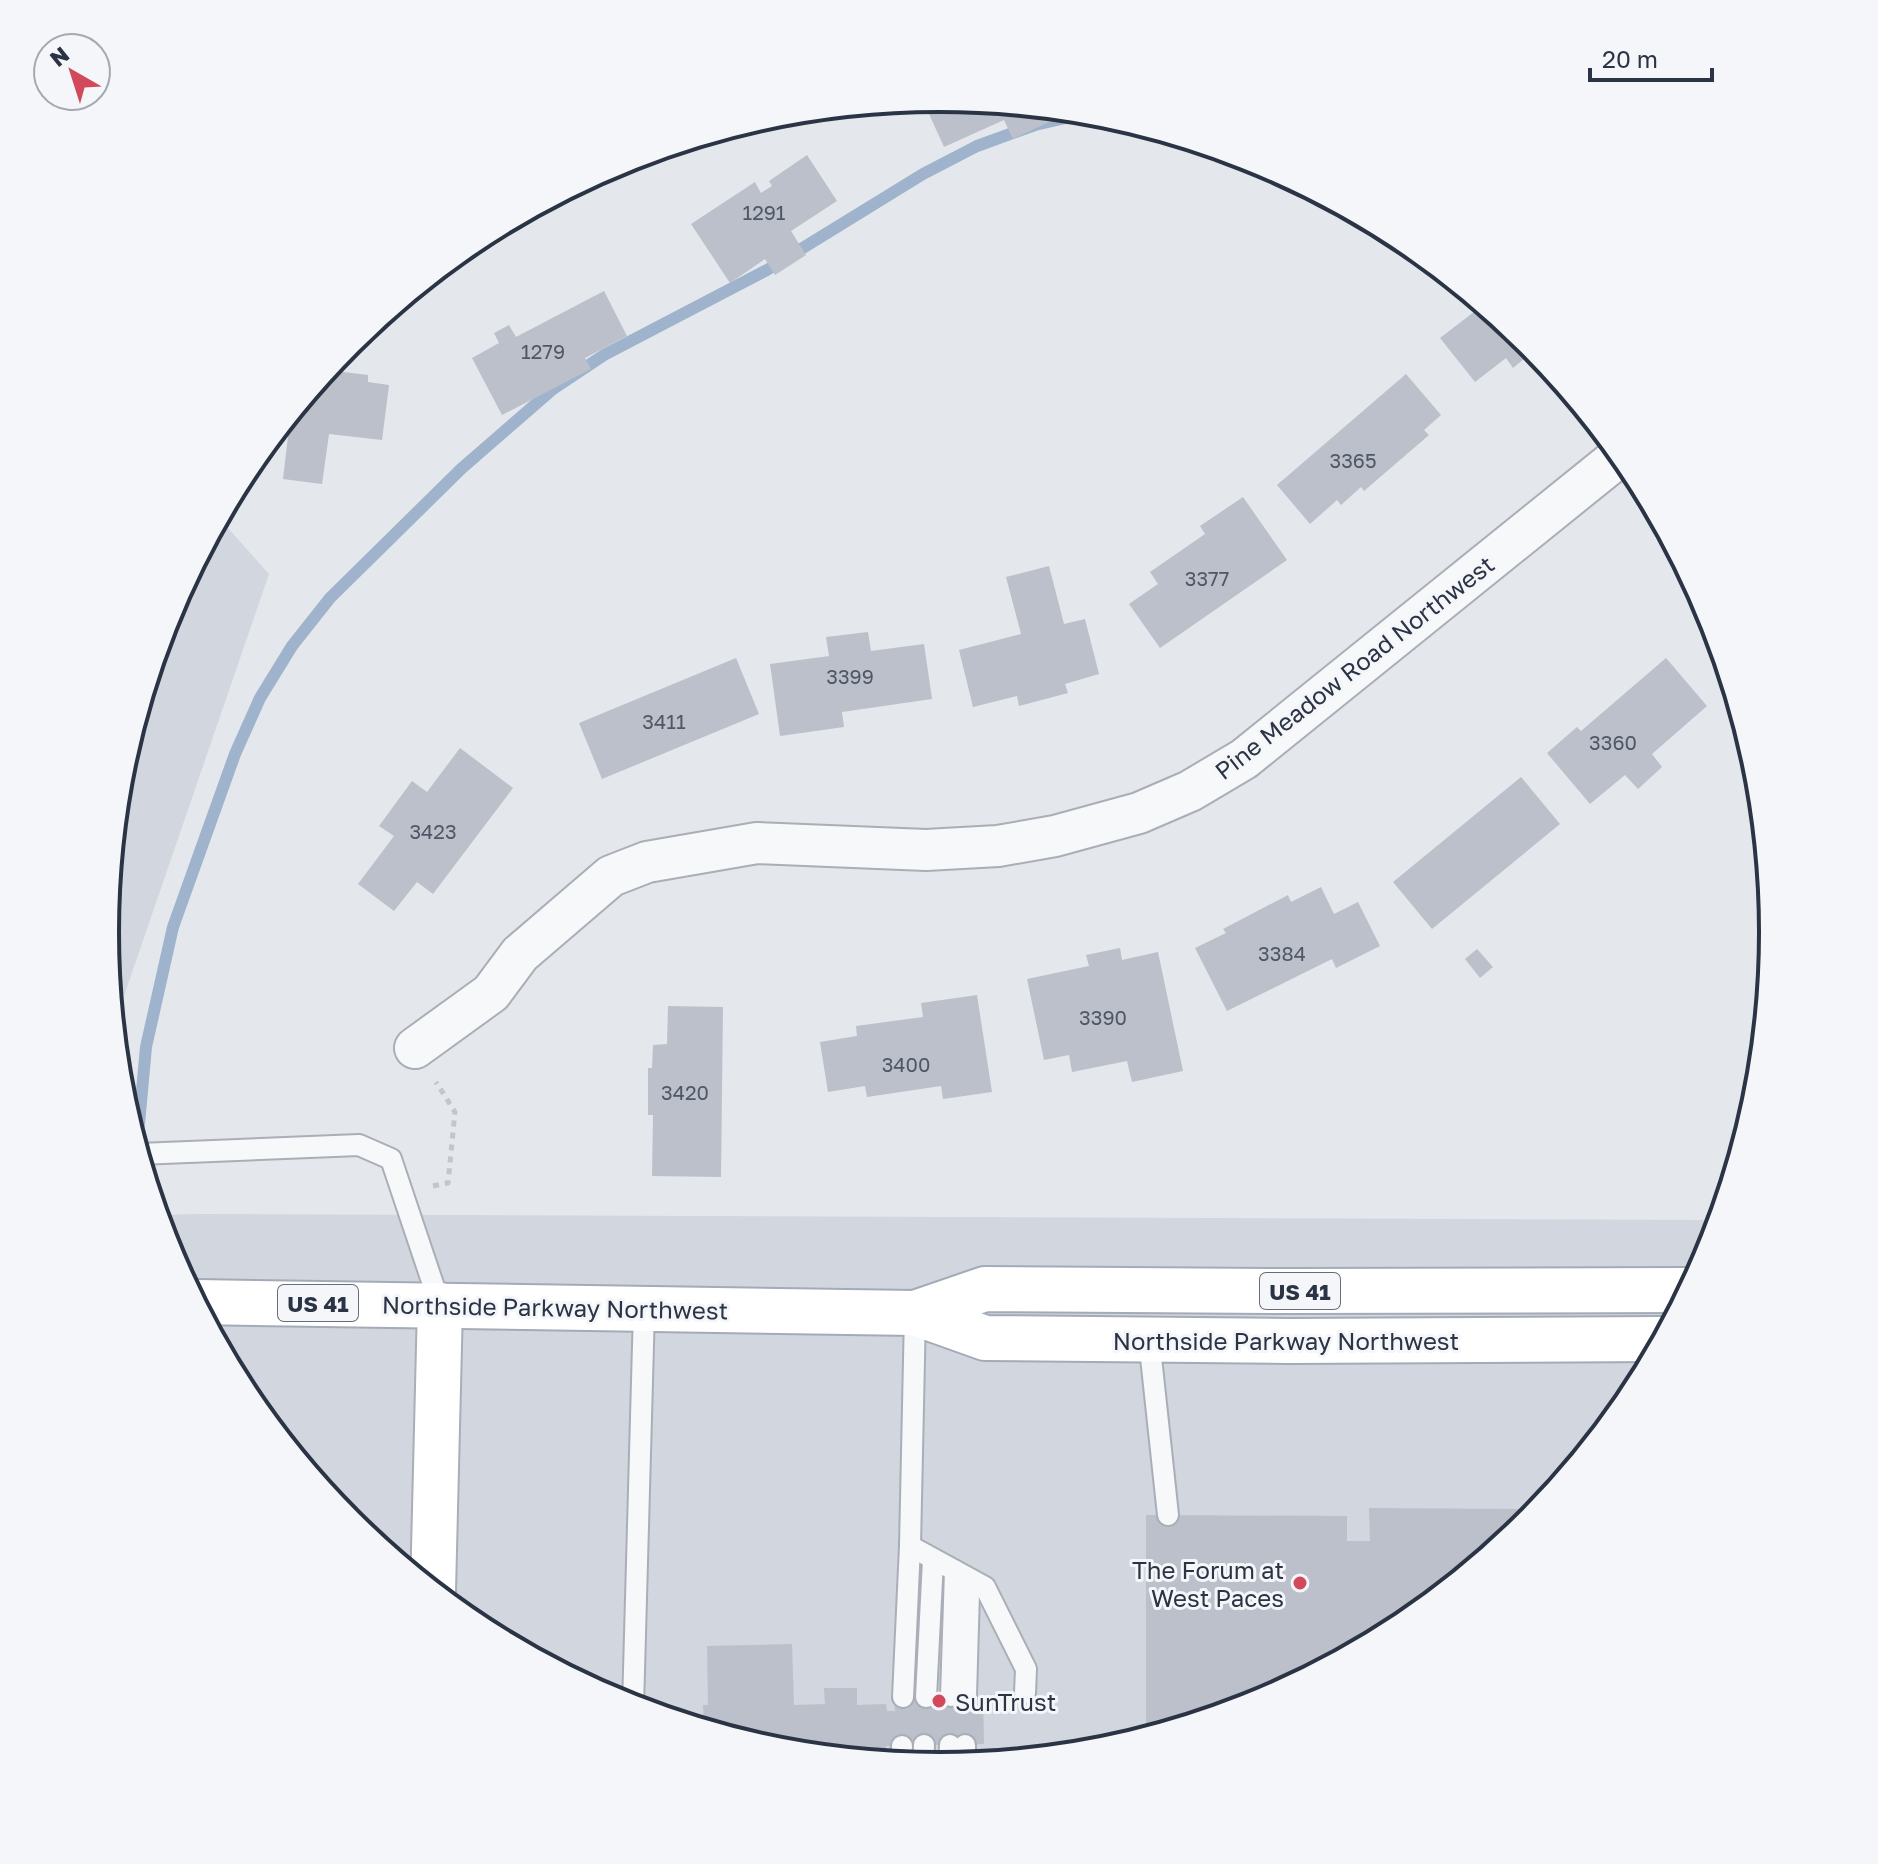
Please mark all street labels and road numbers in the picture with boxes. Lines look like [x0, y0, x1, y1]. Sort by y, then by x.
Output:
street label: Pine Meadow Road Northwest [1209, 549, 1499, 785]
road number: US 41 [1260, 1273, 1340, 1309]
road number: US 41 [278, 1285, 358, 1321]
street label: Northside Parkway Northwest [382, 1289, 728, 1325]
street label: Northside Parkway Northwest [1113, 1326, 1459, 1355]

